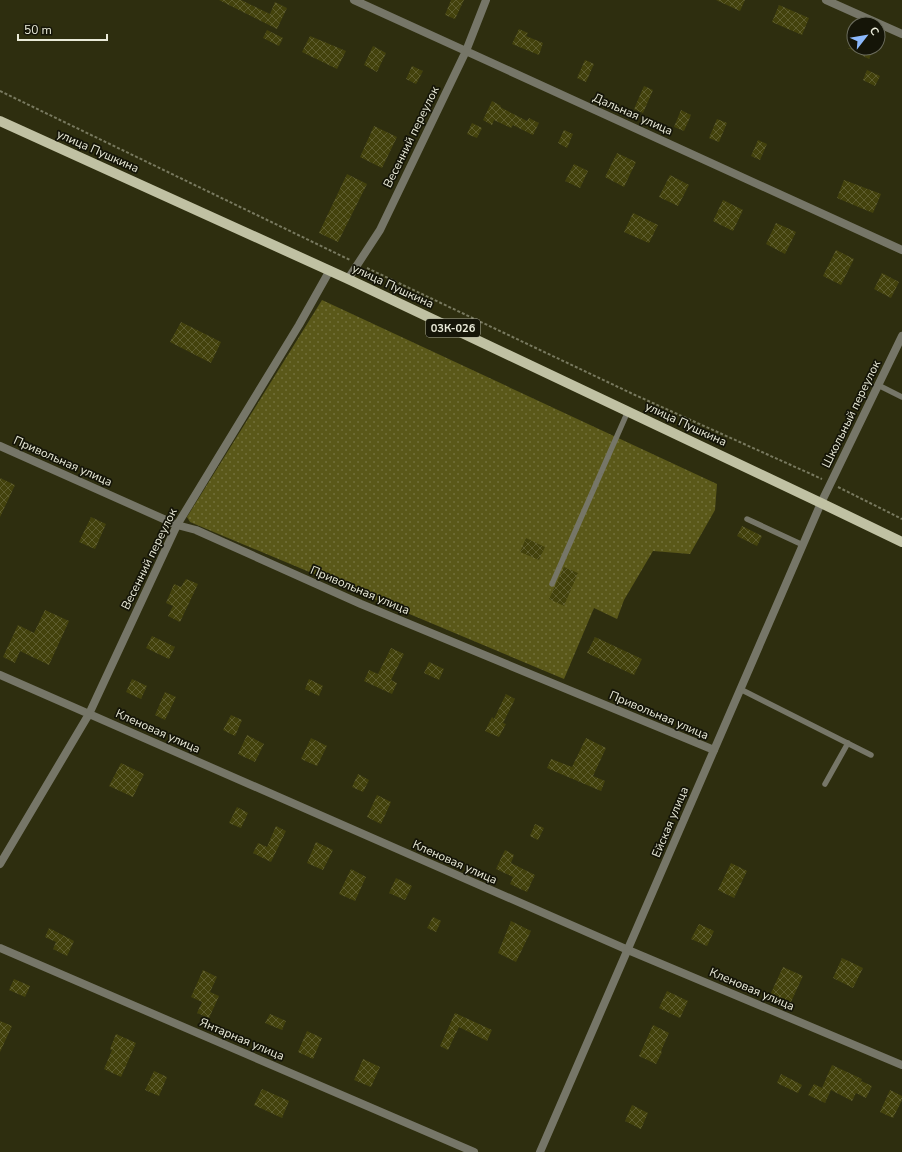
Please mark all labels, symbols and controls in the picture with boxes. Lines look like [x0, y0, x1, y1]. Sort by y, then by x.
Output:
scale bar [18, 16, 107, 42]
north arrow [846, 16, 886, 56]
text: 50 m [24, 22, 52, 38]
text: С [866, 24, 883, 39]
street label: Весенний переулок [379, 83, 443, 190]
street label: Дальная улица [591, 89, 675, 139]
street label: улица Пушкина [54, 126, 142, 176]
street label: улица Пушкина [350, 260, 436, 312]
road number: 03К-026 [426, 319, 480, 337]
street label: Школьный переулок [818, 357, 884, 470]
street label: улица Пушкина [643, 398, 729, 450]
street label: Привольная улица [11, 432, 115, 490]
street label: Весенний переулок [117, 505, 181, 612]
street label: Привольная улица [308, 562, 412, 618]
street label: Привольная улица [607, 687, 711, 743]
street label: Кленовая улица [113, 705, 203, 757]
street label: Ейская улица [648, 784, 692, 860]
street label: Кленовая улица [410, 836, 500, 888]
street label: Кленовая улица [707, 964, 797, 1014]
street label: Янтарная улица [197, 1014, 287, 1064]

